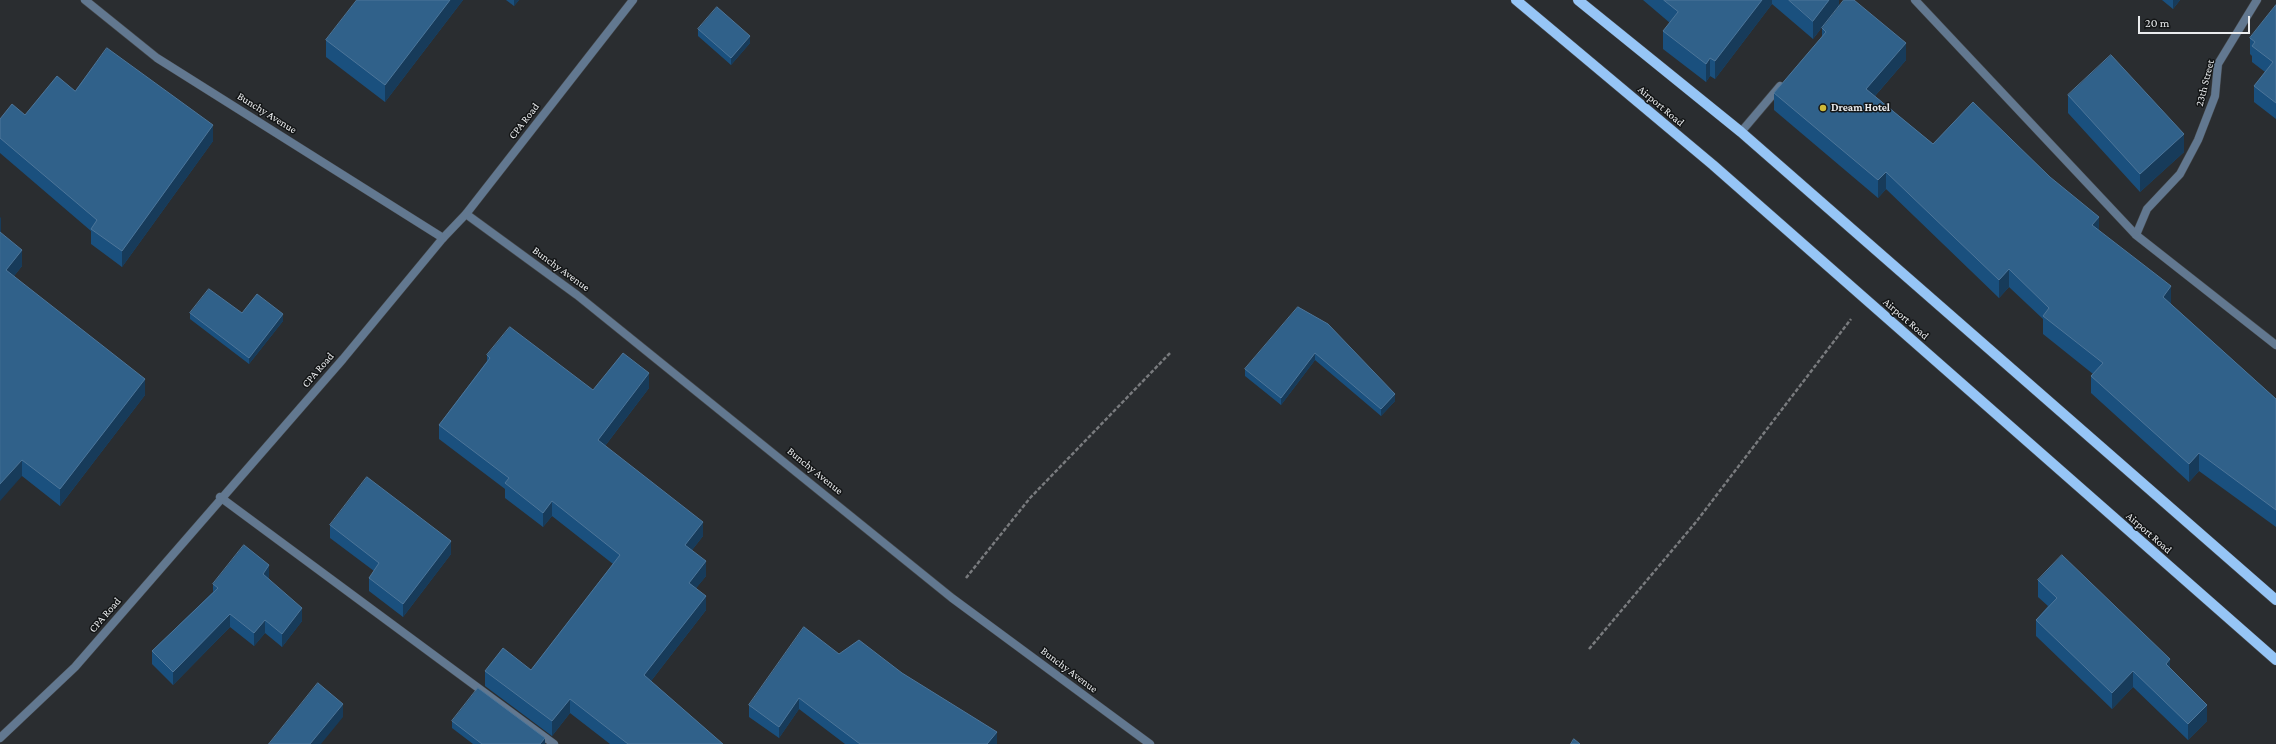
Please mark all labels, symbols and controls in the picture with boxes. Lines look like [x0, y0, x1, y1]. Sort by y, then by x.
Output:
scale bar [2140, 8, 2252, 34]
text: 20 m [2145, 16, 2169, 30]
street label: 23th Street [2193, 58, 2217, 108]
street label: Airport Road [1635, 83, 1687, 129]
street label: Bunchy Avenue [235, 89, 299, 137]
street label: CPA Road [506, 100, 542, 142]
place label: Dream Hotel [1831, 101, 1890, 115]
marker: Dream Hotel [1818, 103, 1828, 113]
street label: Bunchy Avenue [530, 244, 592, 294]
street label: Airport Road [1880, 296, 1932, 342]
street label: CPA Road [299, 350, 337, 390]
street label: Bunchy Avenue [785, 445, 845, 497]
street label: Airport Road [2123, 510, 2175, 556]
street label: CPA Road [86, 595, 124, 635]
street label: Bunchy Avenue [1038, 644, 1100, 696]

